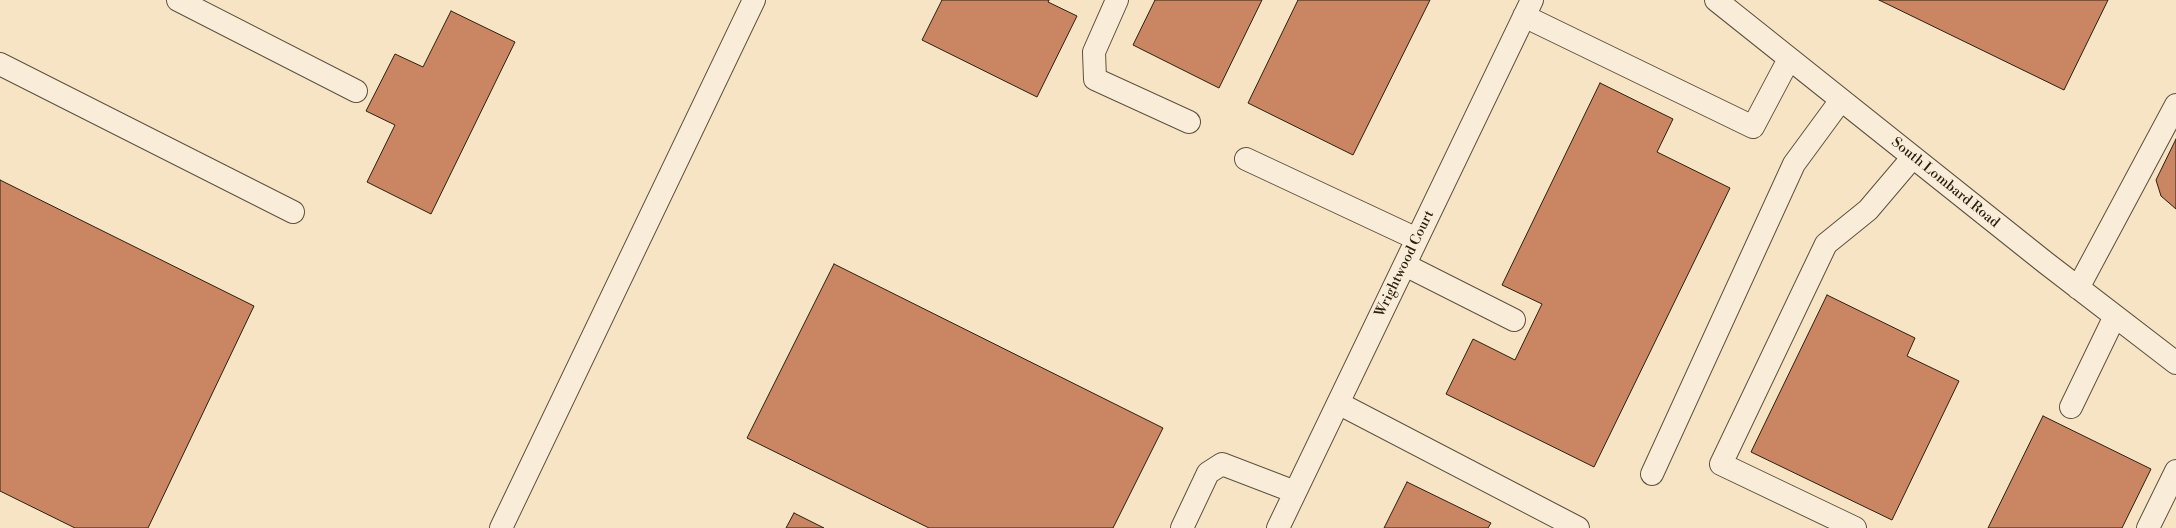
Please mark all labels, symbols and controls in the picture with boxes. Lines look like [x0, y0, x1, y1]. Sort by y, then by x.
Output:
street label: South Lombard Road [1888, 134, 2002, 232]
street label: Wrightwood Court [1372, 208, 1438, 320]

